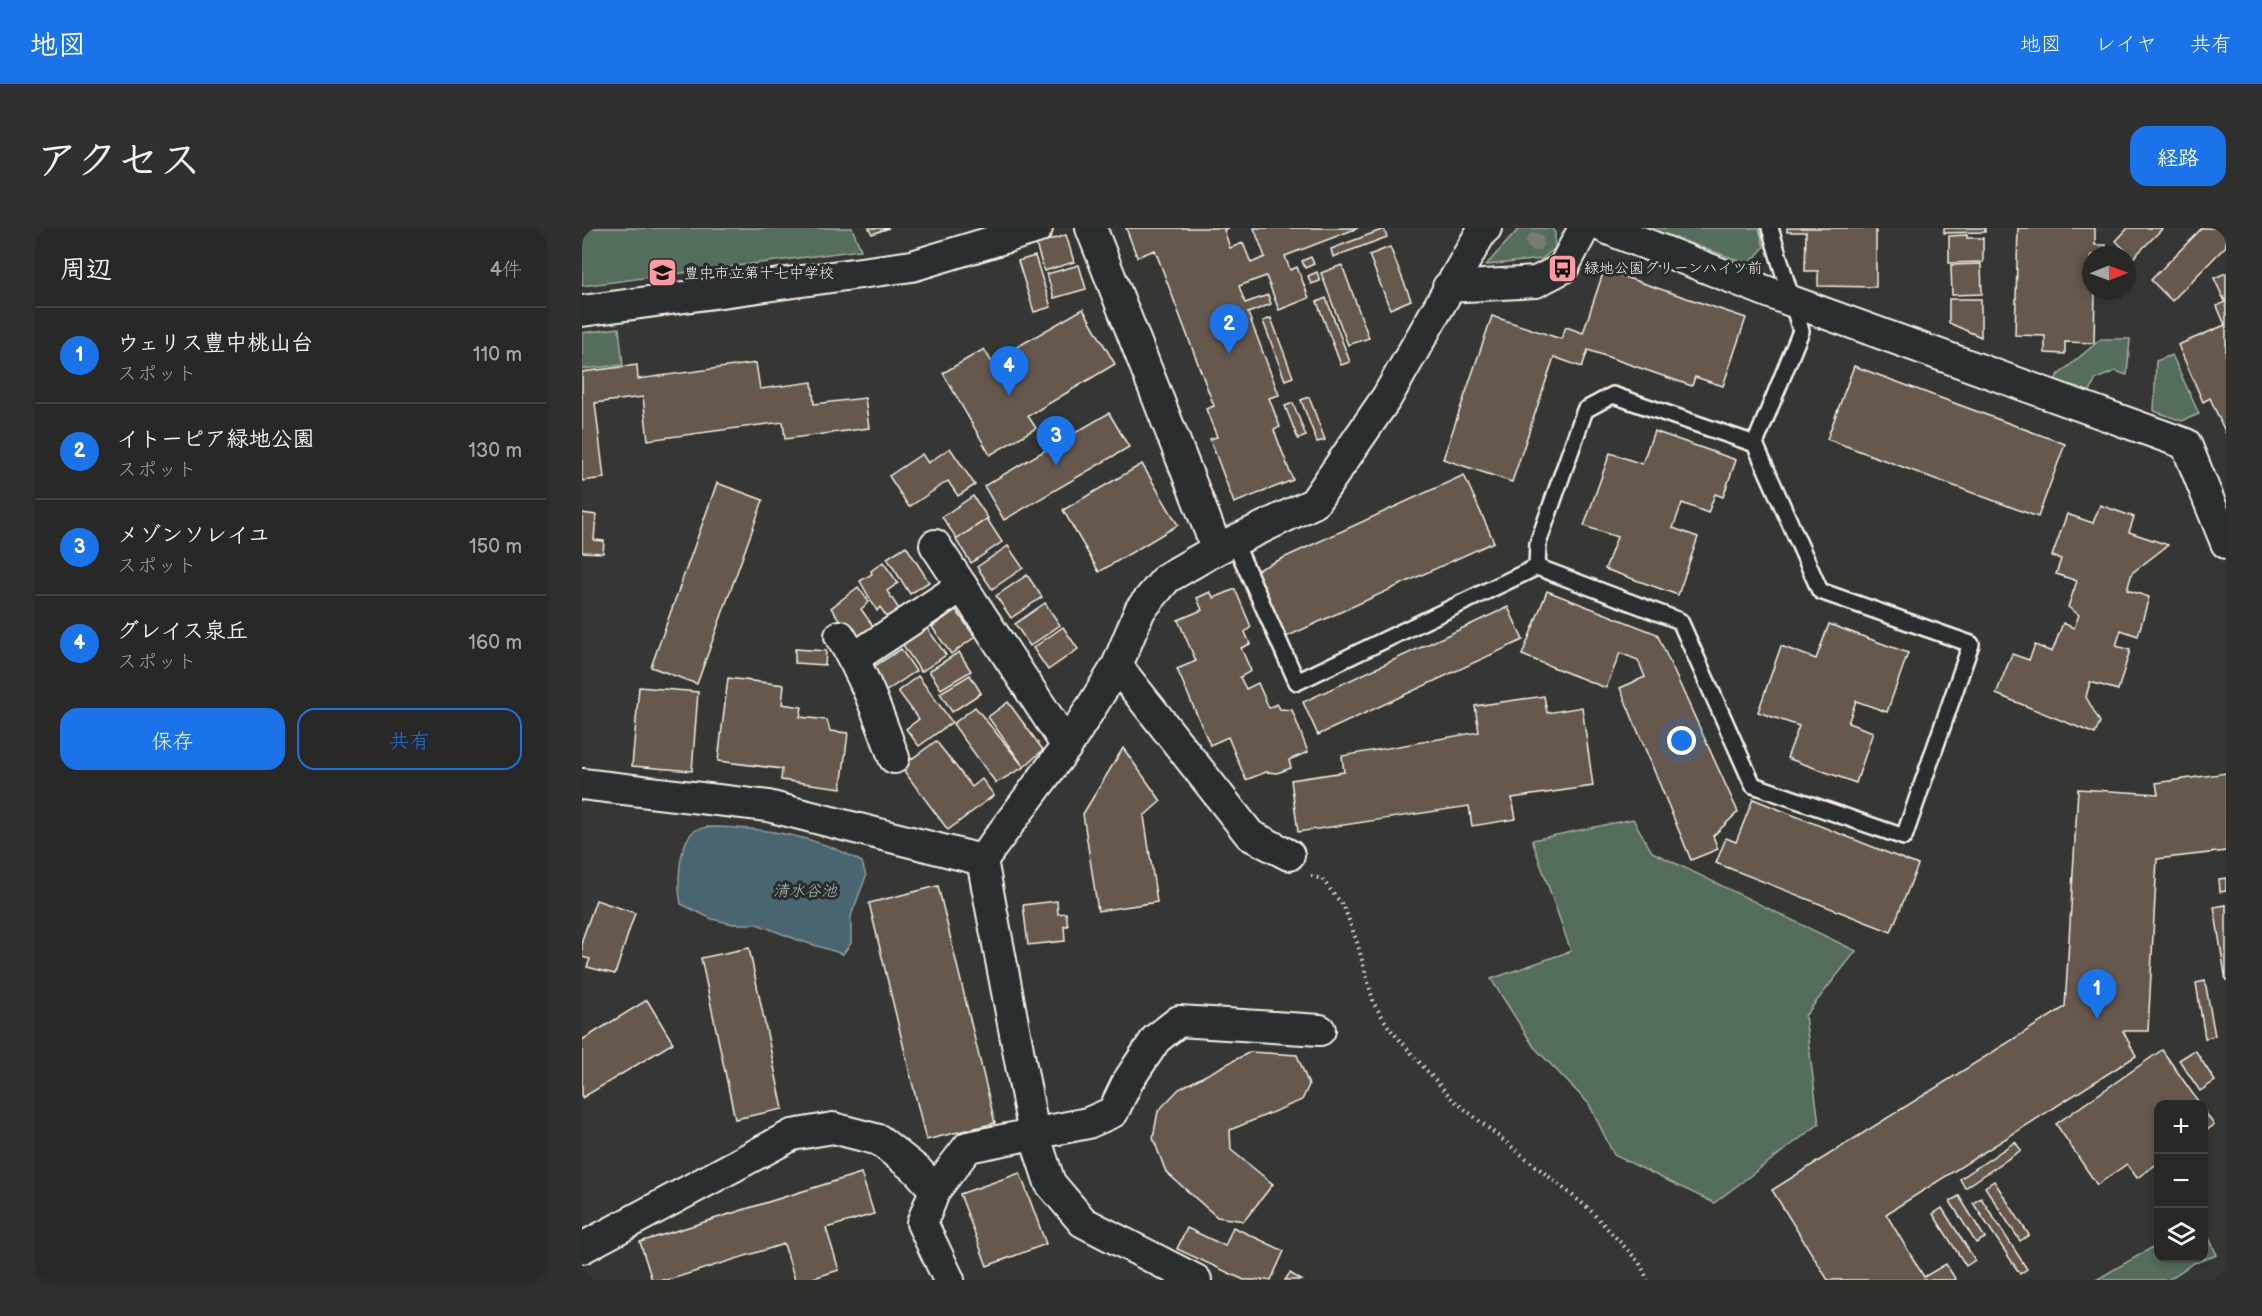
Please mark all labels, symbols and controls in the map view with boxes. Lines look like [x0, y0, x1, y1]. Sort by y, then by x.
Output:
text: 地図 [30, 29, 86, 62]
text: 地図 [2020, 32, 2062, 57]
text: レイヤ [2095, 32, 2157, 57]
text: 共有 [2190, 32, 2232, 57]
button: 経路 [2130, 126, 2226, 186]
text: アクセス [36, 136, 201, 187]
north arrow [2082, 246, 2136, 300]
bus stop icon: 緑地公園グリーンハイツ前 [1547, 252, 1579, 284]
text: 周辺 [60, 255, 112, 286]
school or university icon: 豊中市立第十七中学校 [647, 257, 679, 289]
text: 4件 [490, 258, 522, 282]
place label: 緑地公園グリーンハイツ前 [1584, 259, 1763, 278]
place label: 豊中市立第十七中学校 [684, 264, 834, 283]
pin: 2 [1210, 304, 1248, 354]
text: ウェリス豊中桃山台 [117, 330, 313, 357]
text: 1 [75, 343, 84, 367]
text: 110 m [473, 343, 522, 367]
pin: 4 [990, 346, 1028, 396]
text: スポット [117, 362, 197, 386]
pin: 3 [1036, 416, 1076, 466]
text: イトーピア緑地公園 [117, 426, 315, 453]
text: 2 [74, 439, 85, 463]
text: 130 m [468, 439, 522, 463]
text: スポット [117, 458, 197, 482]
text: メゾンソレイユ [117, 522, 270, 549]
text: 3 [74, 535, 85, 559]
text: 150 m [469, 535, 522, 559]
text: スポット [117, 554, 197, 578]
text: グレイス泉丘 [117, 618, 248, 645]
text: 4 [74, 631, 85, 655]
text: 160 m [468, 631, 522, 655]
text: スポット [117, 650, 197, 674]
button: 保存 [60, 708, 285, 770]
button: 共有 [297, 708, 522, 770]
your location [1667, 726, 1696, 755]
water label: 清水谷池 [773, 882, 838, 901]
pin: 1 [2078, 970, 2116, 1019]
map controls [2154, 1100, 2208, 1262]
button: + [2154, 1100, 2208, 1154]
button: − [2154, 1154, 2208, 1208]
button: layers [2154, 1208, 2208, 1262]

